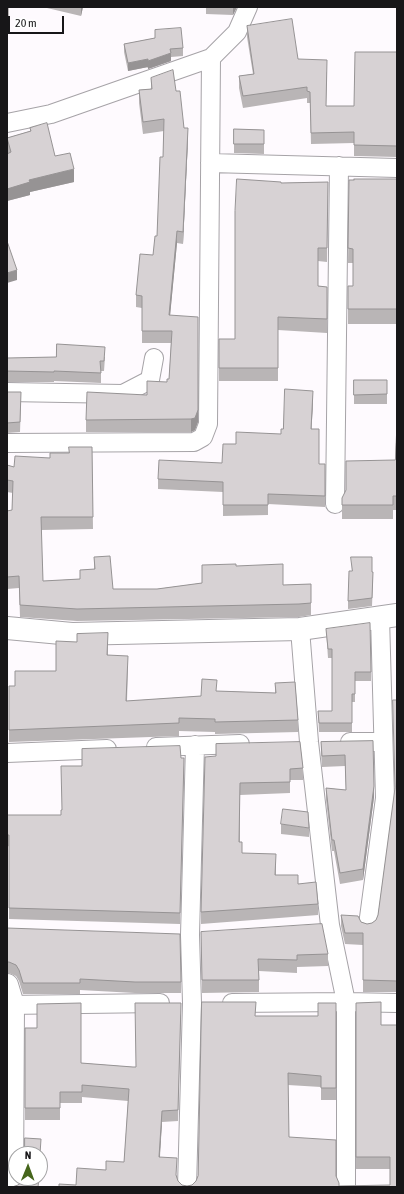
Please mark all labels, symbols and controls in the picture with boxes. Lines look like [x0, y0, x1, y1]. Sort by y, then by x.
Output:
scale bar [10, 8, 66, 34]
text: 20 m [15, 16, 37, 30]
north arrow [8, 1146, 48, 1186]
text: N [25, 1149, 32, 1161]

